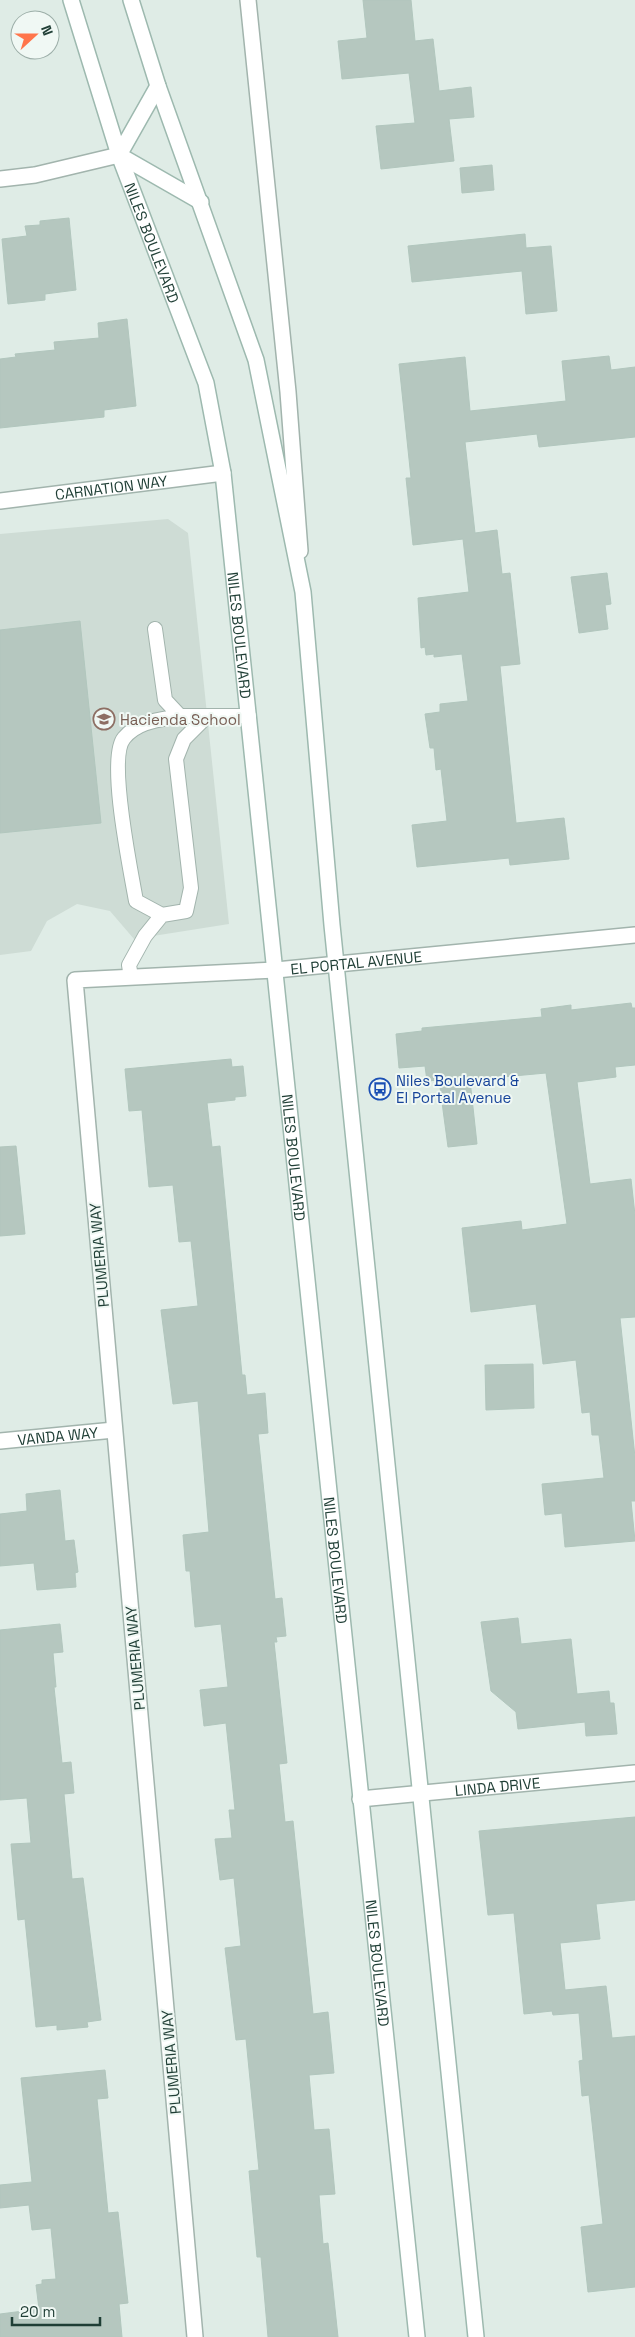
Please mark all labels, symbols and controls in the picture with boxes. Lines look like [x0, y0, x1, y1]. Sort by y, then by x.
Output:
north arrow [10, 10, 60, 60]
text: N [37, 23, 57, 38]
street label: NILES BOULEVARD [121, 180, 184, 306]
street label: CARNATION WAY [54, 471, 168, 504]
street label: NILES BOULEVARD [224, 571, 256, 700]
school or university icon: Hacienda School [92, 707, 116, 731]
place label: Hacienda School [120, 710, 241, 729]
street label: EL PORTAL AVENUE [289, 946, 423, 978]
place label: Niles Boulevard & El Portal Avenue [396, 1071, 519, 1107]
bus stop icon: Niles Boulevard & El Portal Avenue [368, 1077, 392, 1101]
street label: NILES BOULEVARD [278, 1093, 310, 1222]
street label: PLUMERIA WAY [85, 1202, 113, 1308]
street label: VANDA WAY [17, 1422, 99, 1449]
street label: NILES BOULEVARD [320, 1496, 352, 1625]
street label: PLUMERIA WAY [121, 1605, 149, 1711]
street label: LINDA DRIVE [454, 1773, 541, 1799]
street label: NILES BOULEVARD [362, 1899, 394, 2027]
street label: PLUMERIA WAY [157, 2009, 185, 2115]
scale bar [12, 2294, 100, 2326]
text: 20 m [20, 2302, 55, 2321]

